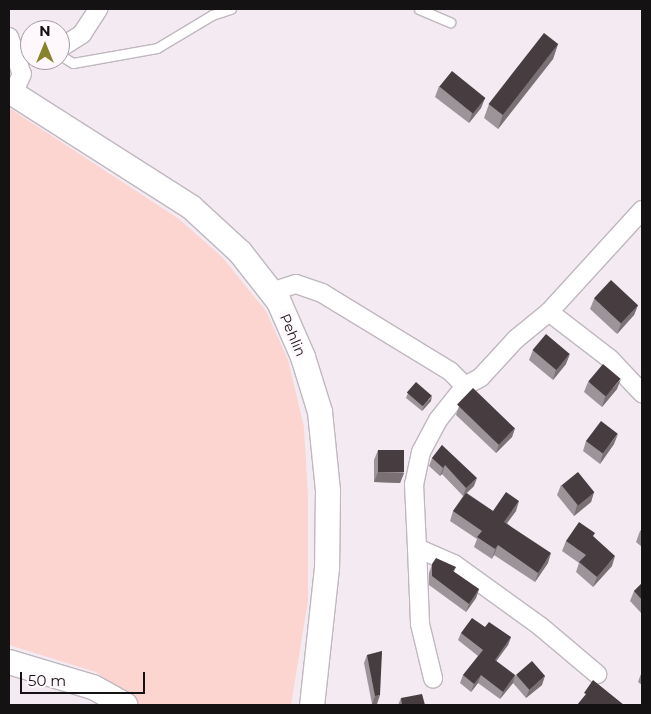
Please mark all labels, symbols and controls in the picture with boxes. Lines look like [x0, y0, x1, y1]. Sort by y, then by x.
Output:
north arrow [20, 20, 70, 70]
text: N [39, 22, 51, 40]
street label: Pehlin [277, 311, 309, 359]
scale bar [22, 662, 148, 694]
text: 50 m [28, 671, 66, 690]

